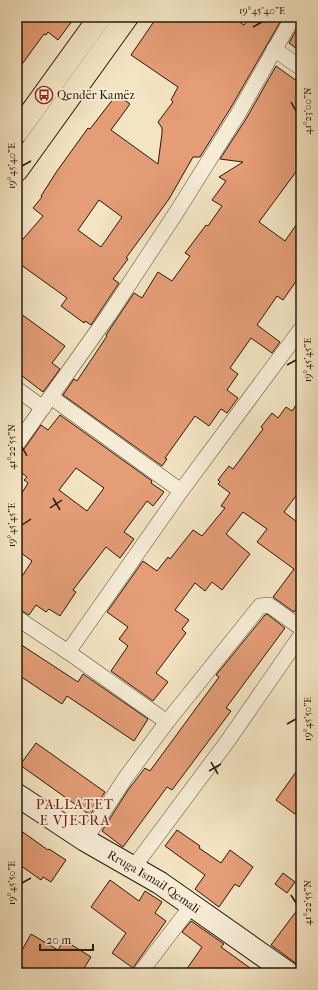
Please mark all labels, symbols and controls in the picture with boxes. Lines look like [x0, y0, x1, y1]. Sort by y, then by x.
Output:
text: 19°45'40"E [239, 5, 285, 17]
bus stop icon: Qendër Kamëz [34, 85, 54, 105]
text: 41°23'00"N [302, 87, 314, 135]
place label: Qendër Kamëz [57, 88, 136, 102]
text: 19°45'40"E [6, 143, 18, 189]
text: 19°45'45"E [302, 338, 314, 382]
text: 41°22'55"N [6, 424, 18, 470]
text: 19°45'45"E [6, 503, 18, 547]
text: 19°45'50"E [302, 697, 314, 741]
district label: PALLATET E VJETRA [36, 796, 114, 829]
street label: Rruga Ismail Qemali [105, 847, 203, 916]
text: 19°45'50"E [6, 861, 18, 905]
text: 41°22'55"N [302, 880, 314, 926]
scale bar [40, 926, 93, 952]
text: 20 m [46, 933, 71, 947]

